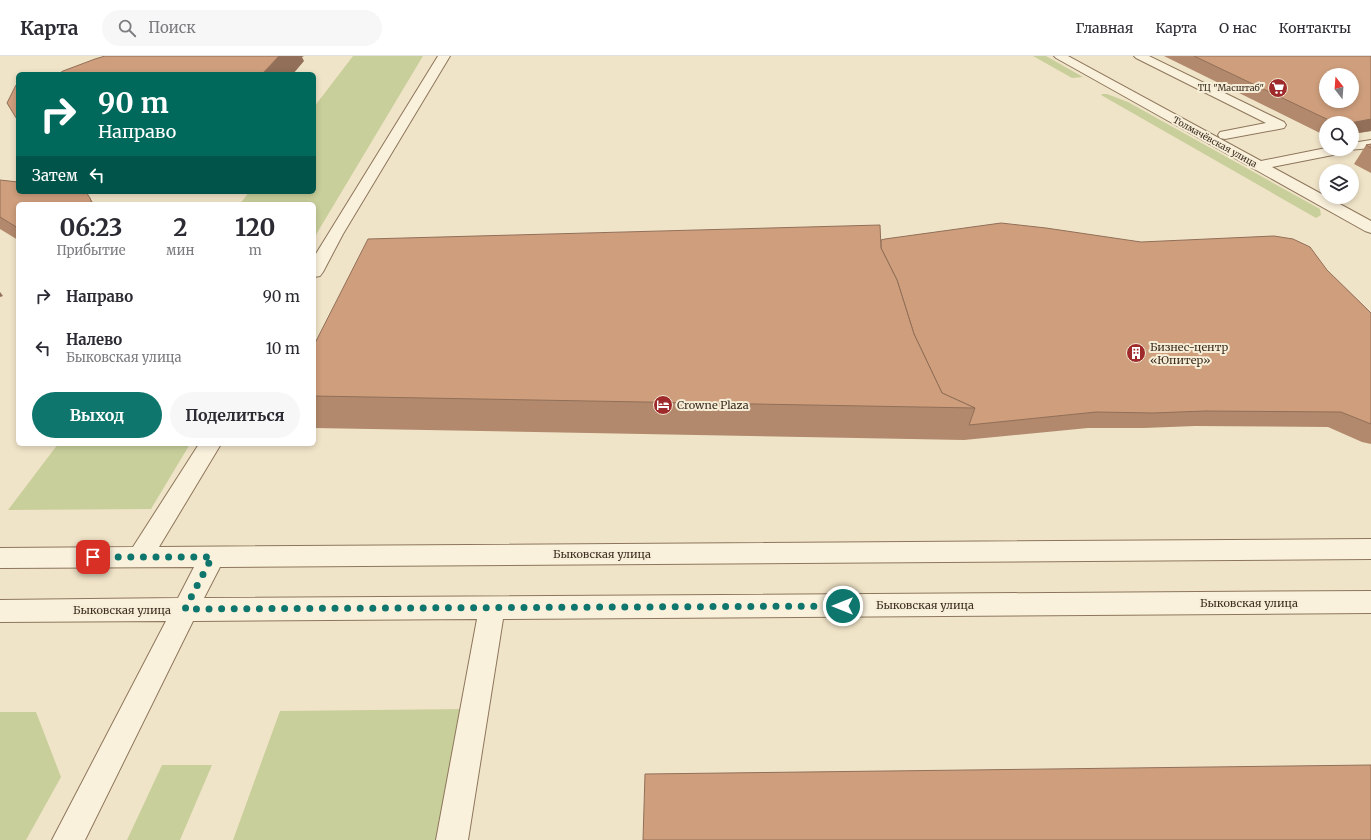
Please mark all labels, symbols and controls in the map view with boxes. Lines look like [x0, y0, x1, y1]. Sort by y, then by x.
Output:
search box [102, 10, 382, 46]
text: Карта [20, 16, 78, 40]
icon: search [116, 17, 138, 39]
text: Поиск [148, 18, 196, 37]
text: Главная [1075, 19, 1133, 37]
text: Карта [1155, 19, 1197, 37]
text: О нас [1219, 19, 1257, 37]
text: Контакты [1279, 19, 1351, 37]
north arrow [1319, 68, 1359, 108]
map controls [1319, 68, 1359, 204]
supermarket icon: ТЦ "Масштаб" [1267, 77, 1289, 99]
place label: ТЦ "Масштаб" [1198, 82, 1264, 93]
text: 90 m [98, 85, 169, 121]
icon: right [32, 88, 84, 140]
street label: Толмачёвская улица [1171, 114, 1259, 169]
button: search [1319, 116, 1359, 156]
text: Направо [98, 120, 176, 143]
icon: left [86, 164, 108, 186]
button: layers [1319, 164, 1359, 204]
text: Затем [32, 166, 78, 185]
text: 06:23 [59, 212, 123, 243]
text: 2 [173, 212, 187, 243]
text: 120 [235, 212, 276, 243]
text: Прибытие [56, 242, 126, 259]
text: мин [166, 242, 194, 259]
text: m [249, 242, 262, 259]
icon: right [32, 285, 54, 307]
text: Направо [66, 287, 133, 306]
text: 90 m [263, 287, 300, 306]
text: Налево [66, 330, 122, 349]
icon: left [32, 337, 54, 359]
text: 10 m [266, 339, 300, 358]
place label: Бизнес-центр «Юпитер» [1150, 340, 1228, 367]
building icon: Бизнес-центр «Юпитер» [1125, 342, 1147, 364]
text: Быковская улица [66, 349, 182, 366]
button: Выход [32, 392, 162, 438]
button: Поделиться [170, 392, 300, 438]
hotel icon: Crowne Plaza [652, 394, 674, 416]
place label: Crowne Plaza [677, 398, 749, 412]
pin [76, 540, 110, 574]
icon: arrive [82, 546, 104, 568]
street label: Быковская улица [553, 547, 651, 561]
position arrow [822, 585, 864, 627]
street label: Быковская улица [1200, 596, 1298, 610]
street label: Быковская улица [876, 598, 974, 612]
street label: Быковская улица [73, 603, 171, 617]

